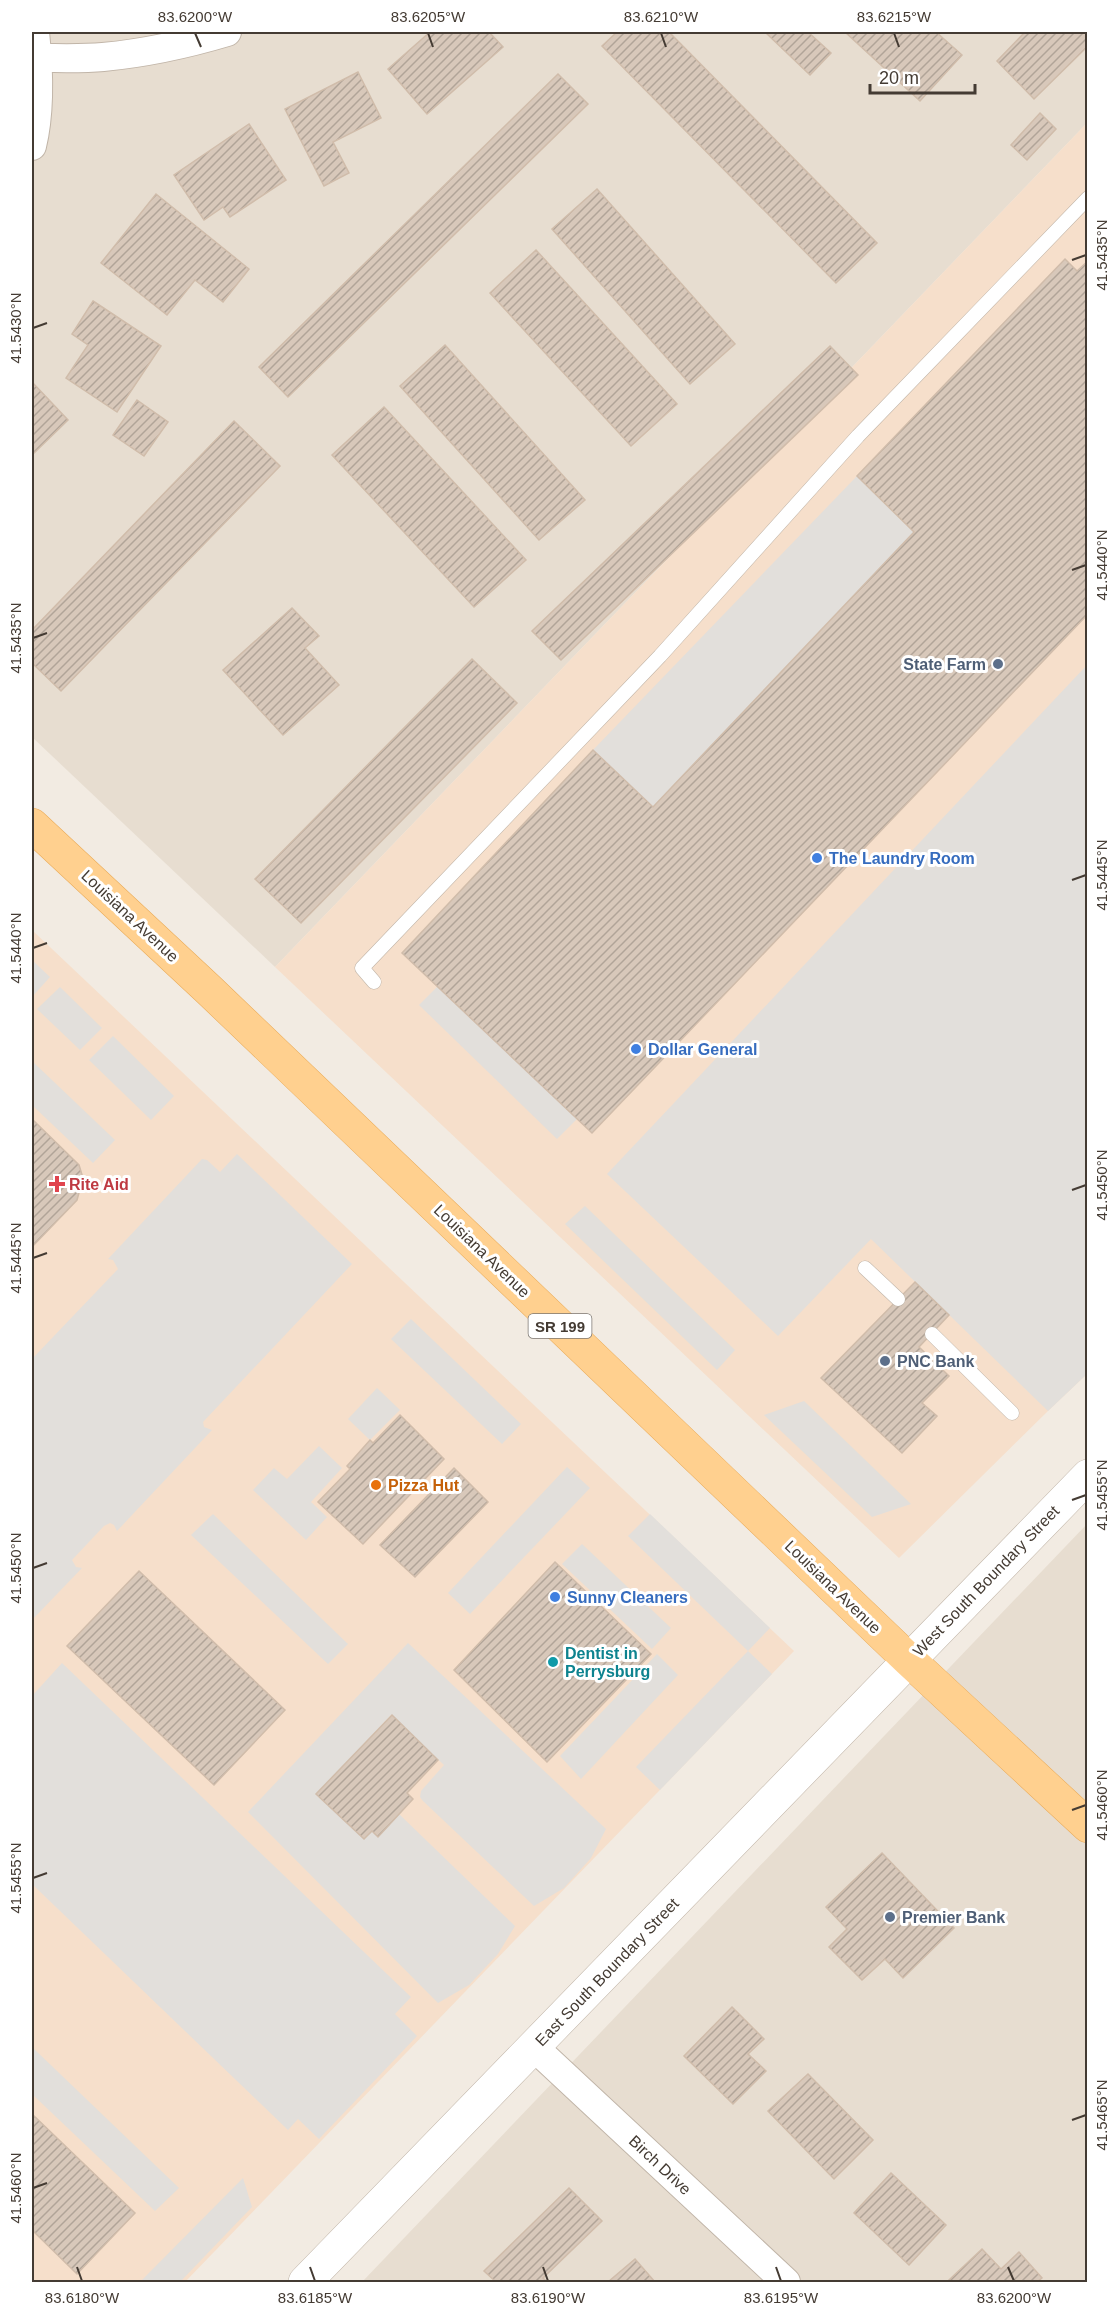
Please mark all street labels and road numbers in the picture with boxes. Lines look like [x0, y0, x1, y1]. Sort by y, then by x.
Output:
street label: Louisiana Avenue [78, 867, 182, 965]
street label: Louisiana Avenue [431, 1201, 533, 1301]
road number: SR 199 [528, 1314, 592, 1338]
street label: West South Boundary Street [910, 1502, 1063, 1660]
street label: Louisiana Avenue [782, 1537, 884, 1637]
street label: East South Boundary Street [532, 1894, 682, 2049]
street label: Birch Drive [626, 2132, 694, 2198]

